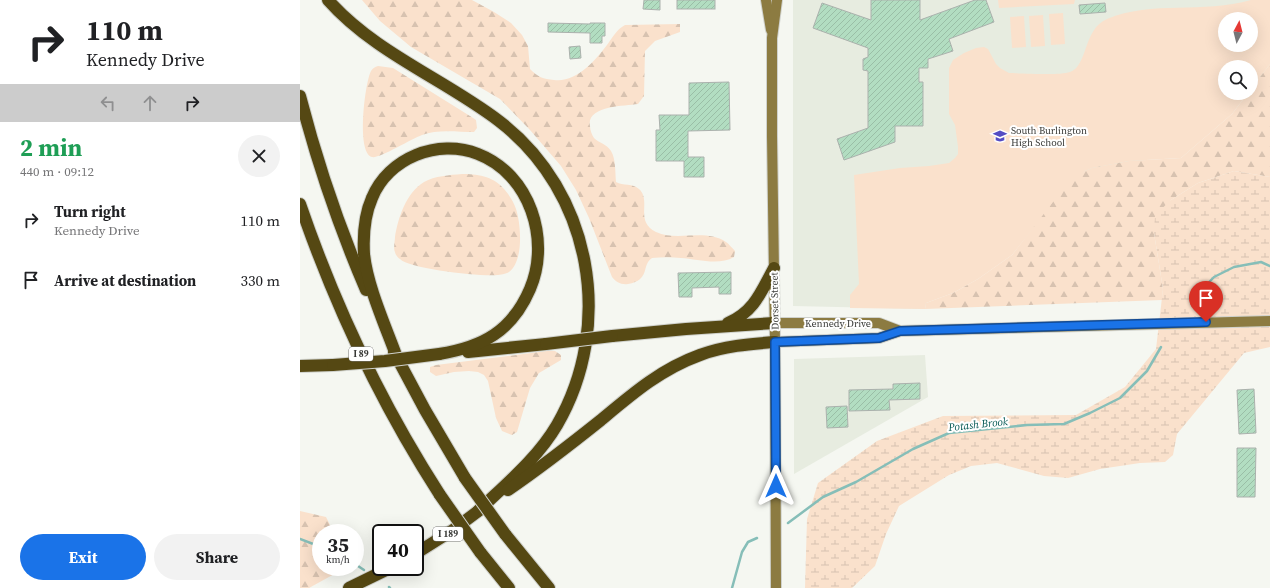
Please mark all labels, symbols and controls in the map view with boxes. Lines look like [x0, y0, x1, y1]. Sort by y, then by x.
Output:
text: 110 m [86, 11, 163, 49]
north arrow [1218, 12, 1258, 52]
map controls [1218, 12, 1258, 100]
icon: right [20, 16, 72, 68]
text: Kennedy Drive [86, 47, 205, 72]
button: search [1218, 60, 1258, 100]
icon: left [97, 92, 119, 114]
icon: ahead [139, 92, 161, 114]
icon: right [181, 92, 203, 114]
place label: South Burlington High School [1011, 124, 1087, 149]
school or university icon: South Burlington High School [992, 128, 1008, 144]
text: 2 min [20, 131, 82, 164]
button: close [238, 135, 280, 177]
text: 440 m · 09:12 [20, 163, 94, 180]
text: Turn right [54, 201, 126, 222]
icon: right [20, 209, 42, 231]
text: 110 m [240, 210, 280, 231]
text: Kennedy Drive [54, 222, 140, 239]
icon: arrive [20, 269, 42, 291]
text: Arrive at destination [54, 270, 196, 291]
text: 330 m [240, 270, 280, 291]
street label: Dorset Street [767, 271, 782, 330]
pin [1189, 281, 1223, 322]
icon: arrive [1195, 287, 1217, 309]
street label: Kennedy Drive [805, 317, 871, 330]
road number: I 89 [349, 347, 373, 361]
water label: Potash Brook [947, 414, 1009, 435]
position arrow [755, 465, 797, 507]
speed limit sign: 40 [372, 524, 424, 576]
road number: I 189 [433, 527, 463, 541]
text: 35 [327, 531, 349, 559]
button: Exit [20, 534, 146, 580]
button: Share [154, 534, 280, 580]
text: km/h [326, 553, 350, 566]

